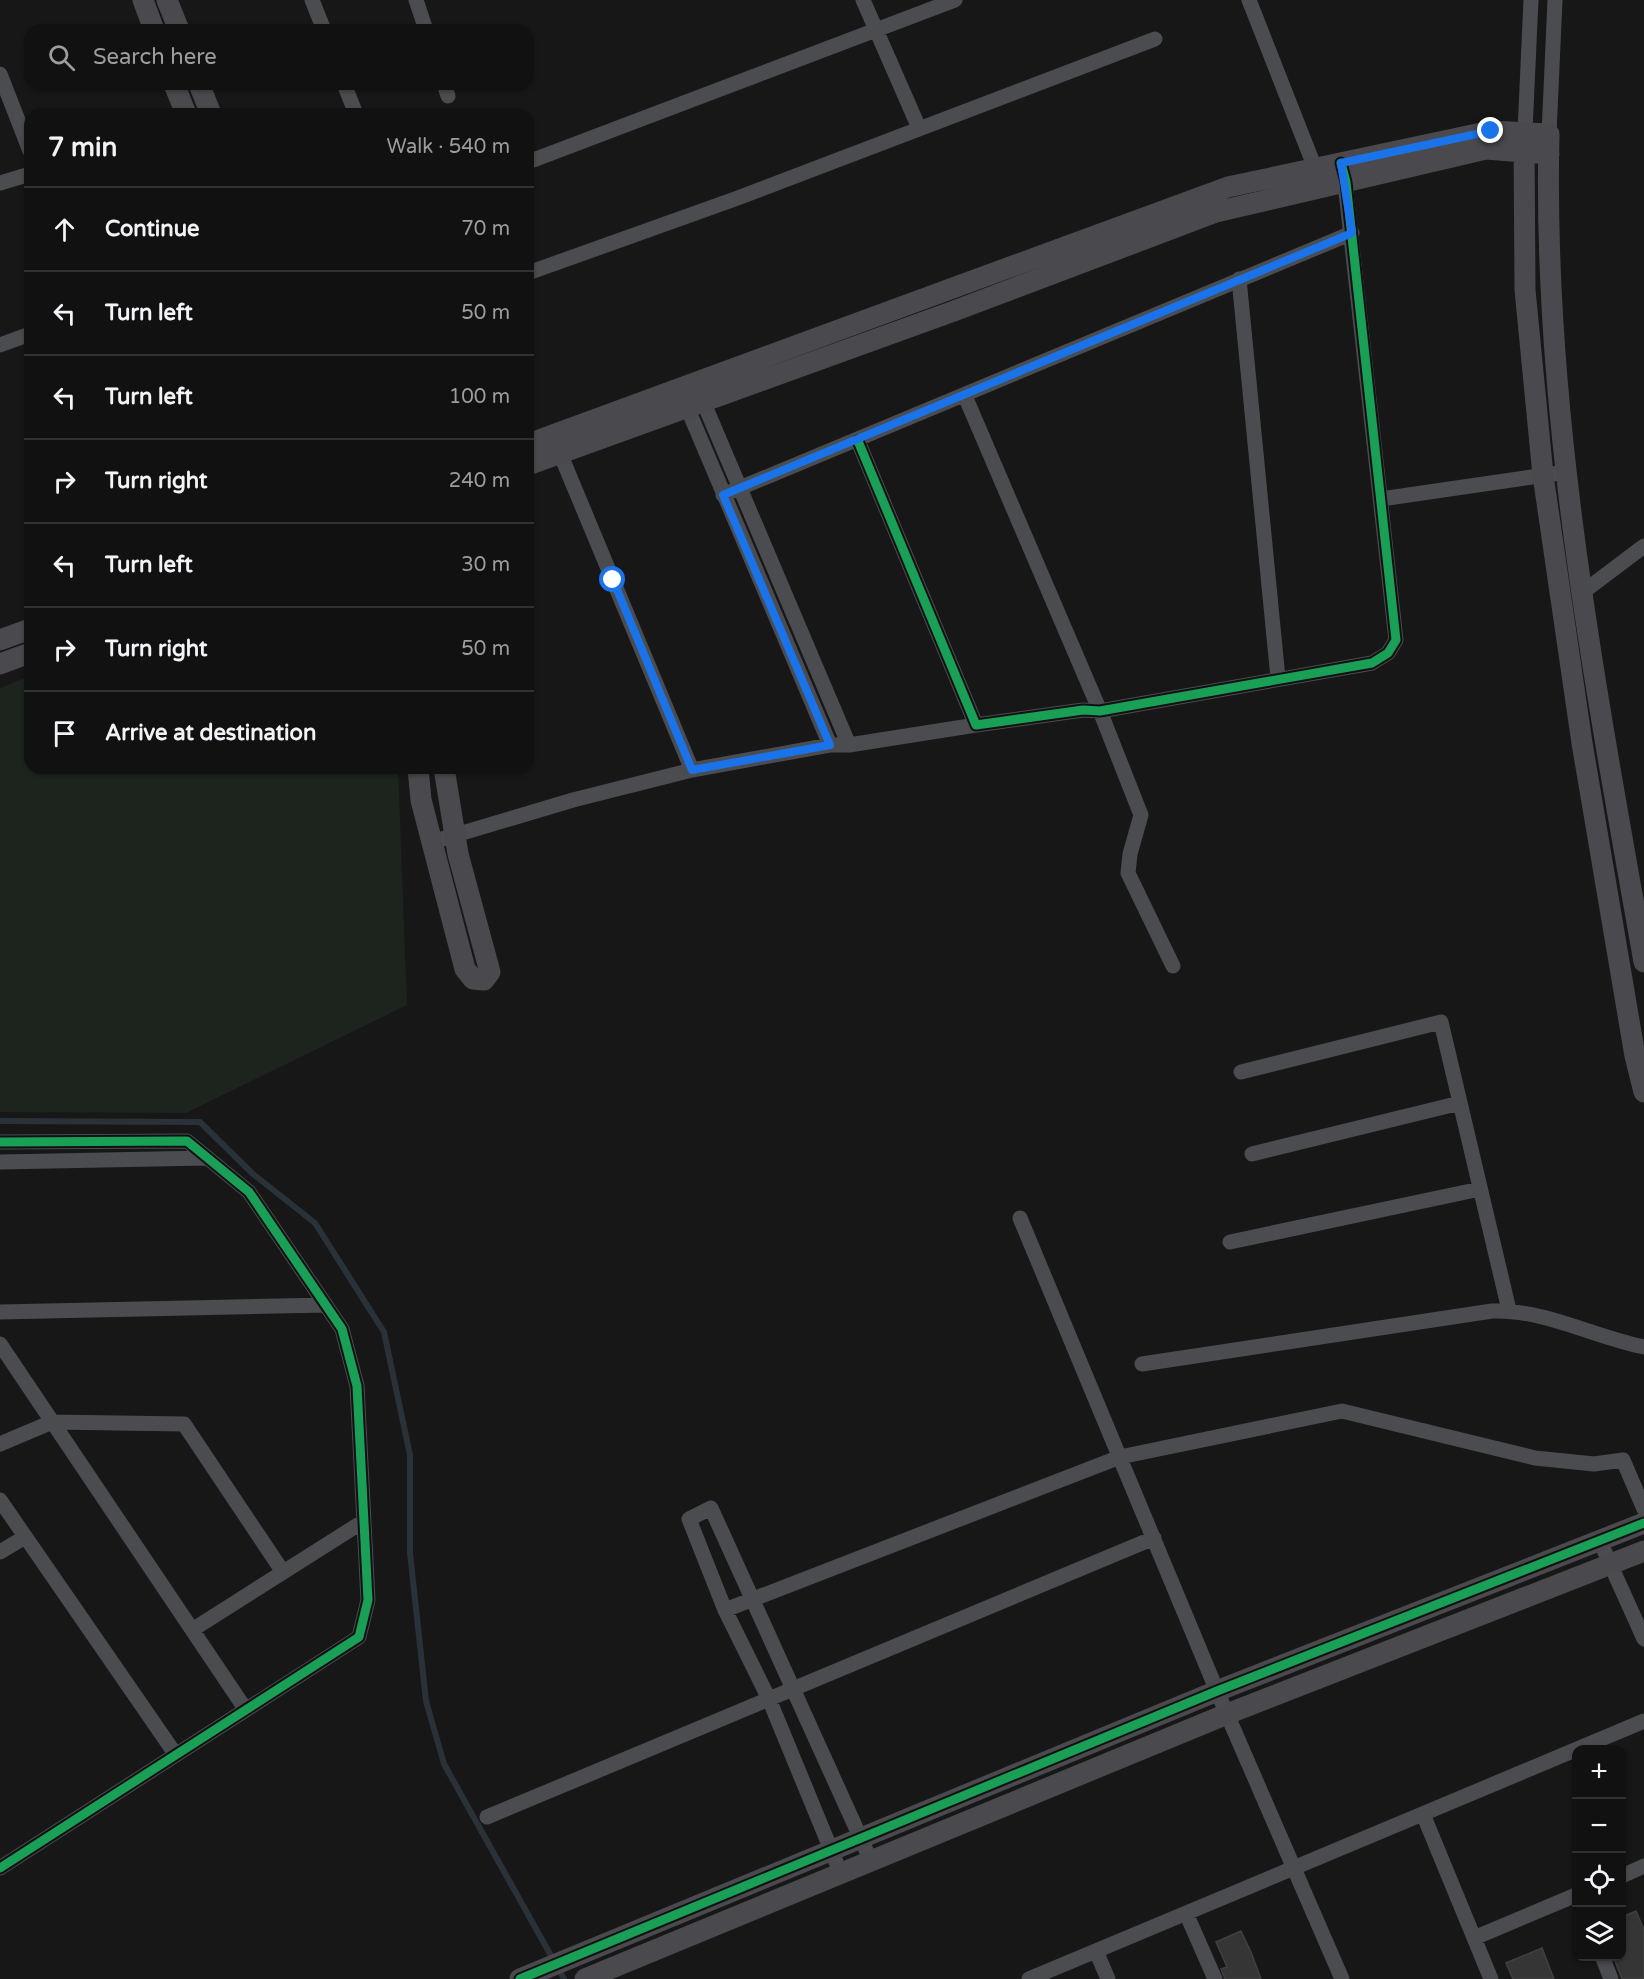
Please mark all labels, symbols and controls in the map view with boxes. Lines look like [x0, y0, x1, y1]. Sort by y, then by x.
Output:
search box [24, 24, 534, 90]
icon: search [45, 41, 78, 74]
text: Search here [93, 44, 217, 70]
route end [1477, 117, 1503, 143]
text: 7 min [48, 132, 117, 163]
text: Walk · 540 m [387, 135, 510, 159]
icon: ahead [48, 213, 81, 246]
text: Continue [105, 216, 200, 242]
text: 70 m [461, 217, 510, 241]
icon: left [48, 297, 81, 330]
text: Turn left [105, 300, 193, 326]
text: 50 m [461, 301, 510, 325]
icon: left [48, 381, 81, 414]
text: Turn left [105, 384, 193, 410]
text: 100 m [449, 385, 510, 409]
icon: right [48, 465, 81, 498]
text: Turn right [105, 468, 207, 494]
text: 240 m [449, 469, 510, 493]
icon: left [48, 549, 81, 582]
text: Turn left [105, 552, 193, 578]
text: 30 m [461, 553, 510, 577]
route start [599, 566, 625, 592]
icon: right [48, 633, 81, 666]
text: Turn right [105, 636, 207, 662]
text: 50 m [461, 637, 510, 661]
icon: arrive [48, 717, 81, 750]
text: Arrive at destination [105, 720, 316, 746]
map controls [1572, 1745, 1626, 1961]
button: + [1572, 1745, 1626, 1799]
button: − [1572, 1799, 1626, 1853]
button: locate [1572, 1853, 1626, 1907]
button: layers [1572, 1907, 1626, 1961]

